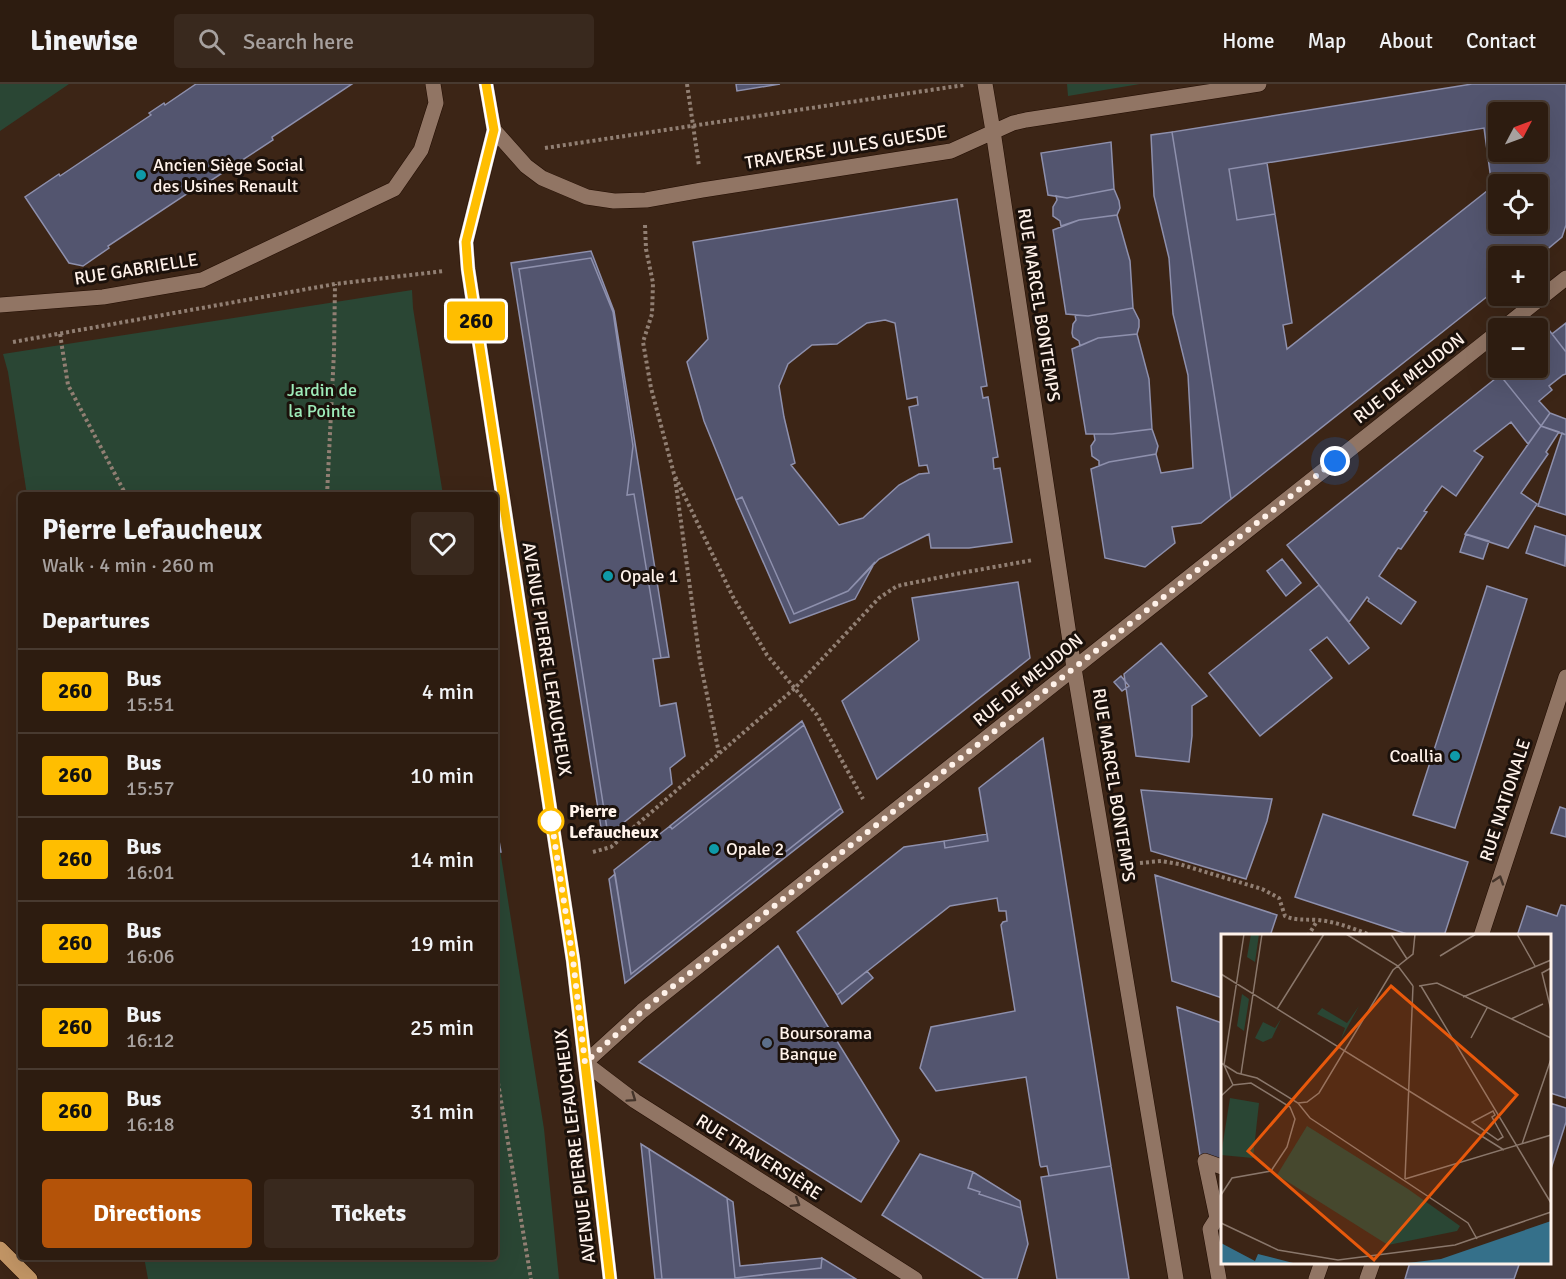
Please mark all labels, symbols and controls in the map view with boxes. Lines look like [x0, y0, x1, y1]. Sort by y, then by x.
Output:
search box [174, 14, 594, 68]
text: Linewise [30, 24, 138, 58]
icon: search [195, 25, 228, 58]
text: Search here [243, 28, 354, 55]
text: Home [1222, 28, 1275, 54]
text: Map [1308, 28, 1346, 54]
text: About [1379, 28, 1433, 54]
text: Contact [1466, 28, 1536, 54]
north arrow [1488, 102, 1548, 162]
map controls [1488, 102, 1548, 378]
street label: TRAVERSE JULES GUESDE [743, 120, 949, 174]
place label: Ancien Siège Social des Usines Renault [153, 154, 304, 197]
marker: Ancien Siège Social des Usines Renault [134, 168, 148, 182]
button: locate [1488, 174, 1548, 234]
street label: RUE MARCEL BONTEMPS [1013, 207, 1065, 403]
button: + [1488, 246, 1548, 306]
street label: RUE GABRIELLE [72, 248, 200, 290]
line badge: 260 [442, 302, 510, 340]
text: 260 [459, 308, 493, 334]
button: − [1488, 318, 1548, 378]
street label: RUE DE MEUDON [1349, 328, 1469, 428]
park label: Jardin de la Pointe [287, 379, 357, 422]
your location [1320, 446, 1350, 476]
button: heart [411, 512, 474, 575]
text: Pierre Lefaucheux [42, 513, 262, 547]
street label: AVENUE PIERRE LEFAUCHEUX [518, 541, 576, 778]
text: Walk · 4 min · 260 m [42, 553, 214, 578]
place label: Opale 1 [620, 565, 678, 587]
marker: Opale 1 [601, 569, 615, 583]
text: Departures [42, 607, 150, 634]
street label: RUE DE MEUDON [969, 629, 1087, 731]
text: Bus [126, 665, 161, 692]
text: 260 [58, 678, 92, 704]
text: 4 min [422, 678, 474, 705]
street label: RUE MARCEL BONTEMPS [1088, 687, 1140, 883]
text: 15:51 [126, 692, 175, 717]
street label: RUE NATIONALE [1475, 736, 1535, 864]
place label: Coallia [1389, 745, 1443, 767]
text: Bus [126, 749, 161, 776]
marker: Coallia [1448, 749, 1462, 763]
text: 260 [58, 762, 92, 788]
text: 10 min [410, 762, 474, 789]
text: 15:57 [126, 776, 175, 801]
place label: Pierre Lefaucheux [569, 800, 659, 843]
marker: Pierre Lefaucheux [538, 808, 564, 834]
text: Bus [126, 833, 161, 860]
place label: Opale 2 [726, 838, 784, 860]
marker: Opale 2 [707, 842, 721, 856]
text: 260 [58, 846, 92, 872]
text: 14 min [410, 846, 474, 873]
text: 16:01 [126, 860, 175, 885]
one-way arrow [1492, 875, 1504, 886]
text: Bus [126, 917, 161, 944]
text: 260 [58, 930, 92, 956]
text: 19 min [410, 930, 474, 957]
inset map [1221, 934, 1551, 1264]
text: 16:06 [126, 944, 175, 969]
text: Bus [126, 1001, 161, 1028]
text: 260 [58, 1014, 92, 1040]
text: 25 min [410, 1014, 474, 1041]
place label: Boursorama Banque [779, 1022, 872, 1065]
street label: AVENUE PIERRE LEFAUCHEUX [550, 1027, 600, 1265]
text: 16:12 [126, 1028, 175, 1053]
marker: Boursorama Banque [760, 1036, 774, 1050]
text: Bus [126, 1085, 161, 1112]
one-way arrow [626, 1091, 637, 1102]
text: 260 [58, 1098, 92, 1124]
text: 31 min [410, 1098, 474, 1125]
street label: RUE TRAVERSIÈRE [692, 1109, 826, 1205]
text: 16:18 [126, 1112, 175, 1137]
button: Directions [42, 1179, 252, 1248]
button: Tickets [264, 1179, 474, 1248]
one-way arrow [790, 1196, 800, 1208]

